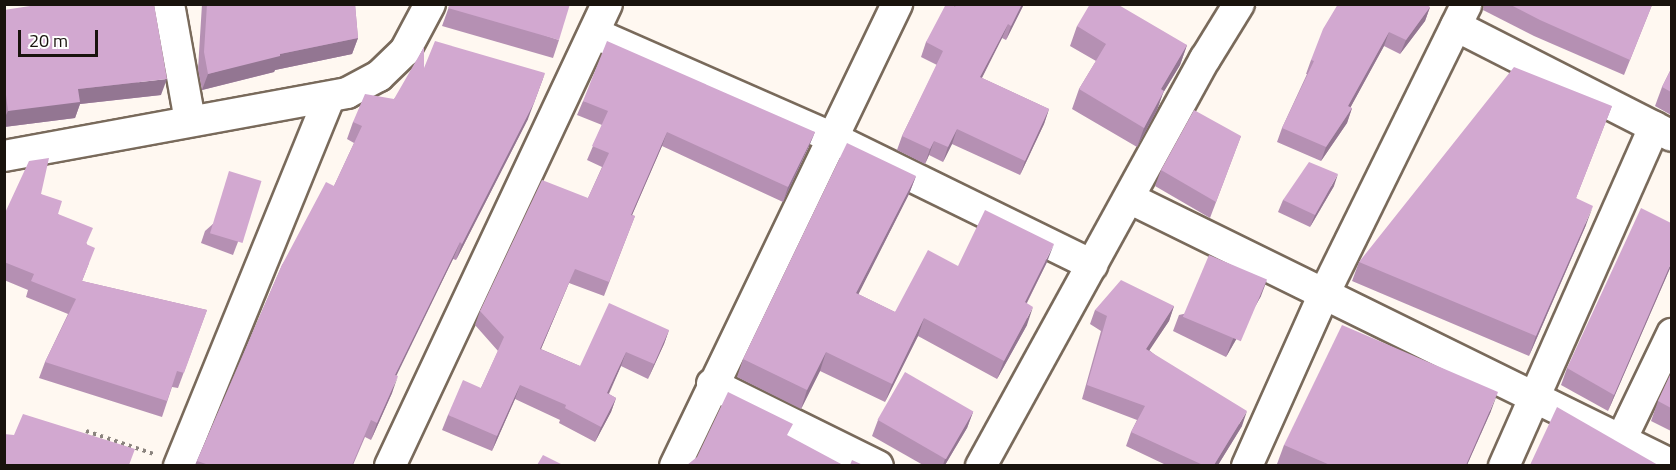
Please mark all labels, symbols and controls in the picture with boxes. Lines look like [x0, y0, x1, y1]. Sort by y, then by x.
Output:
scale bar [21, 18, 100, 56]
text: 20 m [29, 27, 68, 54]

